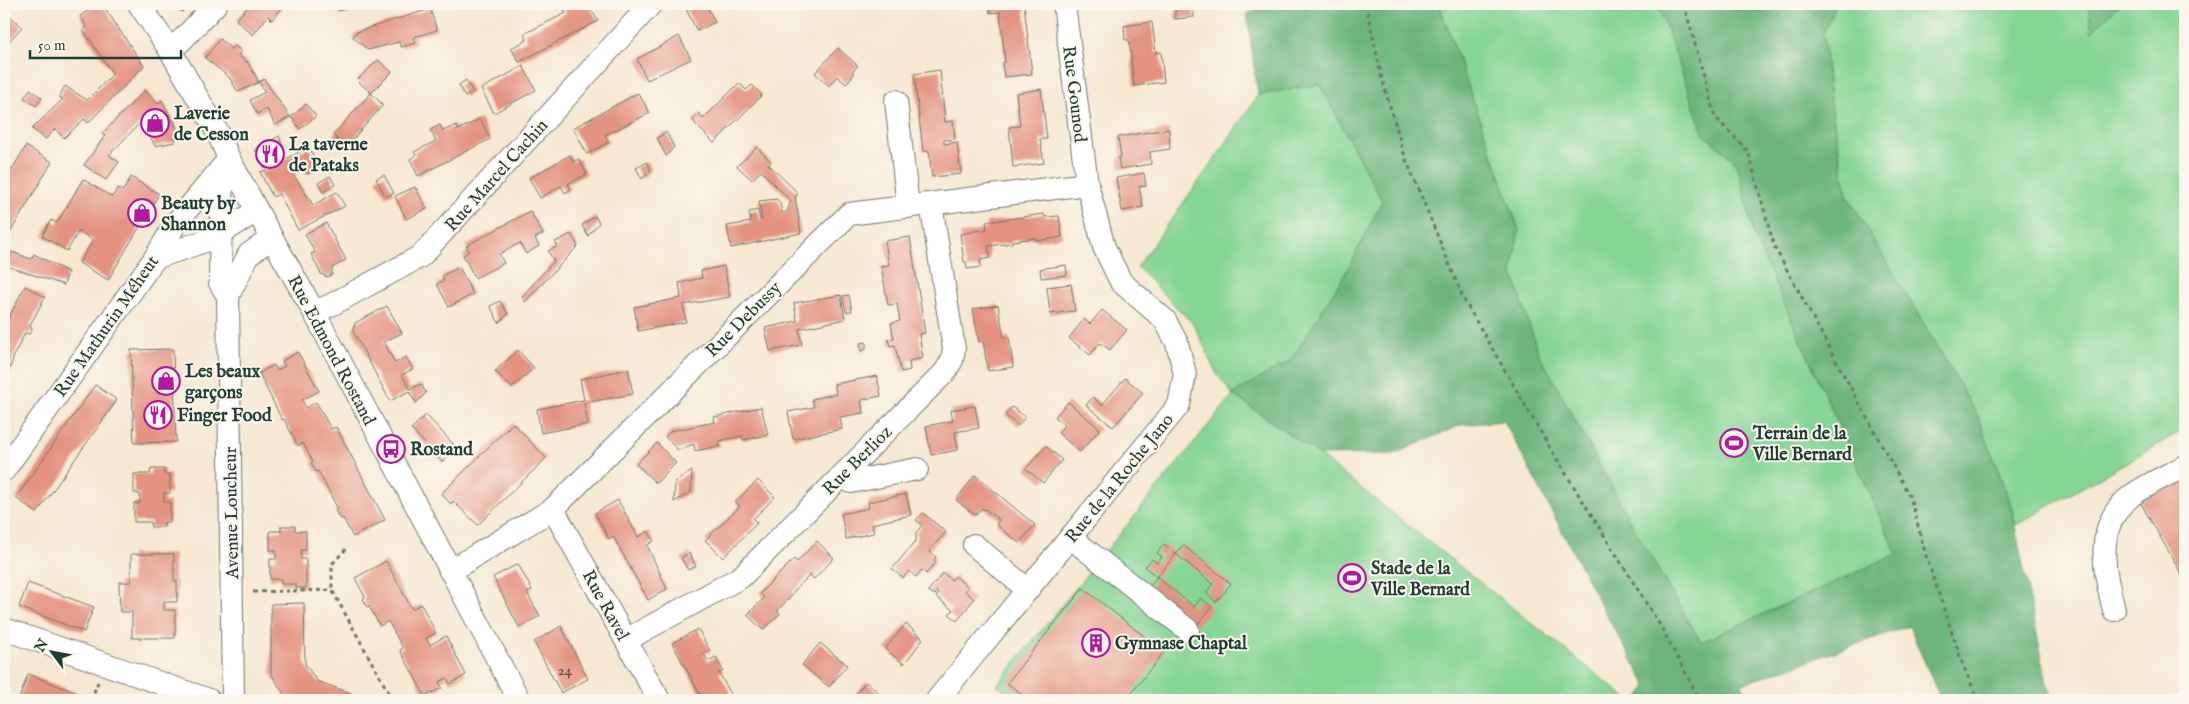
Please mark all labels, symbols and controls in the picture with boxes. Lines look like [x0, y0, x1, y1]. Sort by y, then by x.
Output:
scale bar [30, 28, 181, 60]
text: 50 m [38, 36, 66, 55]
street label: Rue Gounod [1056, 44, 1091, 144]
place label: Laverie de Cesson [174, 103, 249, 147]
shop icon: Laverie de Cesson [140, 108, 170, 138]
street label: Rue Marcel Cachin [441, 115, 554, 237]
place label: La taverne de Pataks [289, 134, 369, 178]
restaurant icon: La taverne de Pataks [255, 139, 285, 169]
place label: Beauty by Shannon [161, 193, 237, 237]
shop icon: Beauty by Shannon [127, 198, 157, 228]
street label: Rue Mathurin Méheut [50, 251, 165, 402]
street label: Rue Edmond Rostand [281, 272, 380, 430]
street label: Rue Debussy [701, 277, 787, 363]
place label: Les beaux garçons [185, 361, 260, 405]
shop icon: Les beaux garçons [151, 366, 181, 396]
restaurant icon: Finger Food [143, 400, 173, 430]
place label: Finger Food [177, 405, 272, 428]
street label: Rue de la Roche Jano [1061, 409, 1180, 548]
street label: Rue Berlioz [818, 421, 898, 501]
place label: Terrain de la Ville Bernard [1752, 423, 1852, 467]
sports icon: Terrain de la Ville Bernard [1719, 428, 1749, 458]
bus stop icon: Rostand [376, 434, 406, 464]
place label: Rostand [410, 439, 473, 462]
street label: Avenue Loucheur [220, 446, 245, 580]
place label: Stade de la Ville Bernard [1370, 558, 1470, 602]
sports icon: Stade de la Ville Bernard [1337, 563, 1367, 593]
street label: Rue Ravel [576, 566, 634, 645]
north arrow [28, 626, 78, 676]
building icon: Gymnase Chaptal [1081, 628, 1111, 658]
place label: Gymnase Chaptal [1115, 633, 1248, 656]
text: N [30, 636, 53, 656]
house number: 24 [558, 661, 573, 680]

